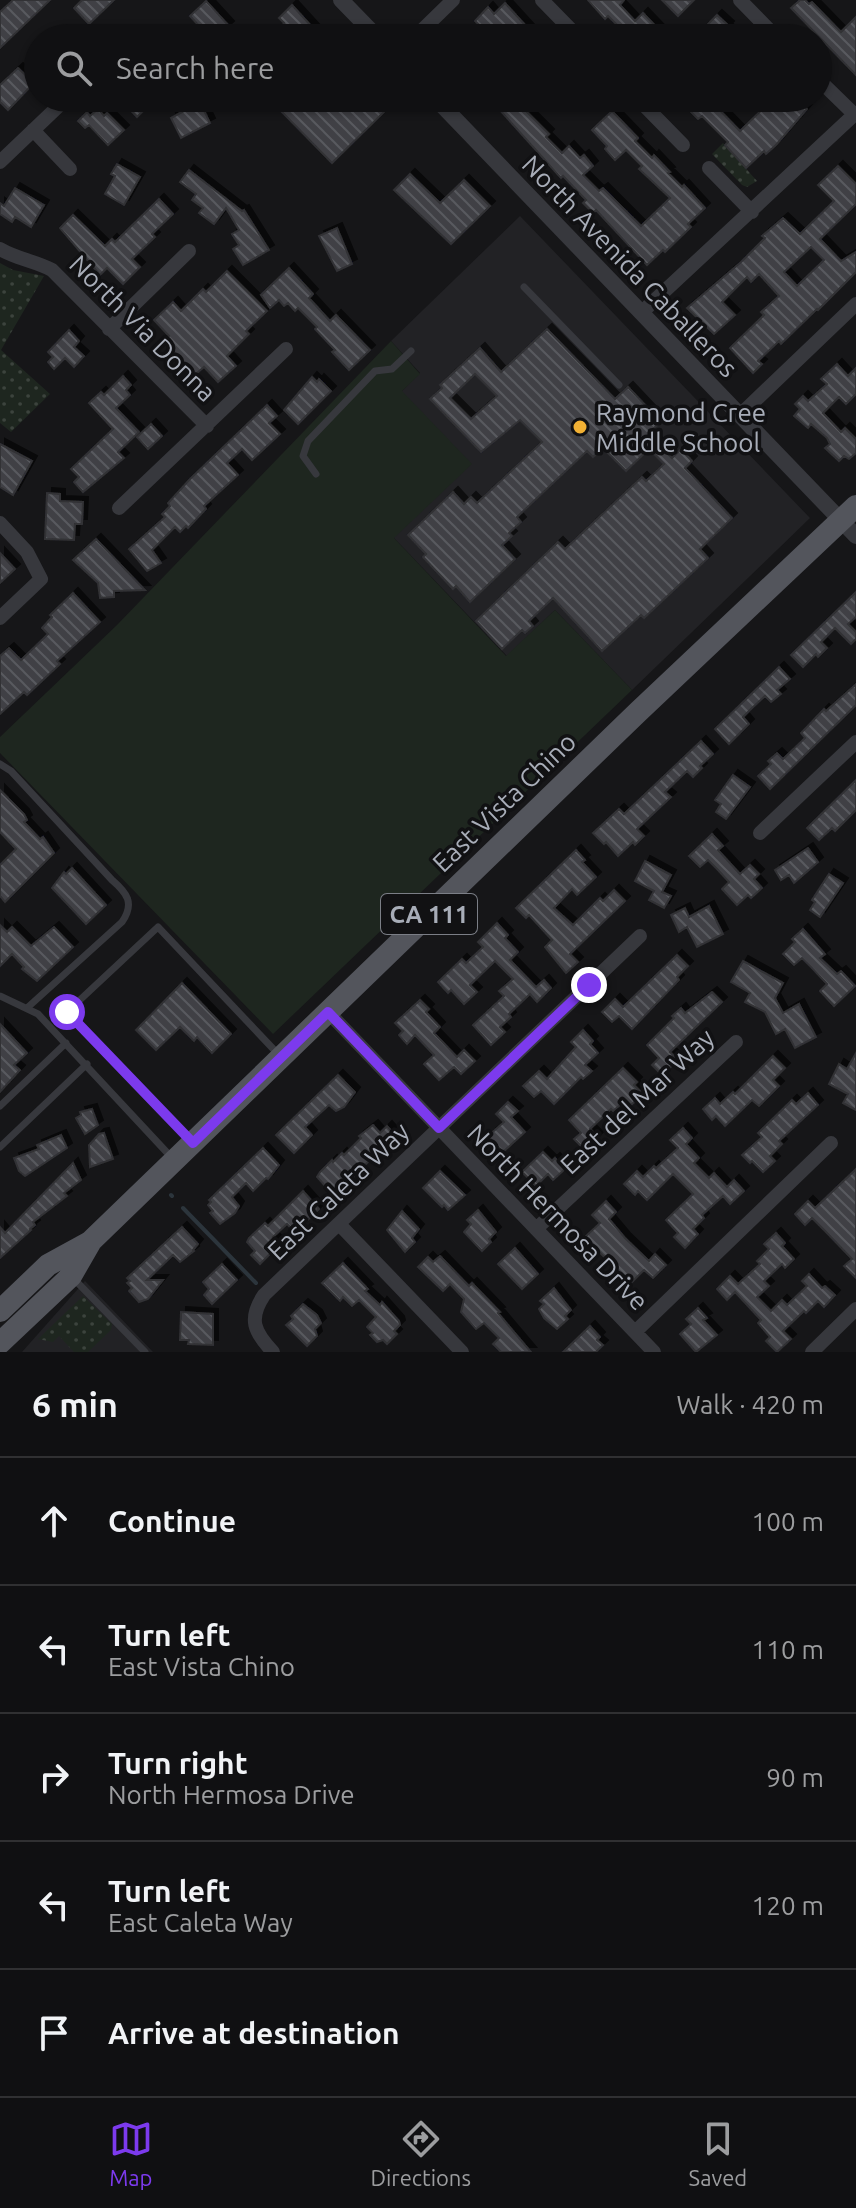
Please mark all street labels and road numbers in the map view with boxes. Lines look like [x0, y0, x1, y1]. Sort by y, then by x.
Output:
street label: North Avenida Caballeros [517, 149, 743, 383]
street label: North Via Donna [64, 249, 222, 407]
street label: East Vista Chino [427, 727, 581, 877]
road number: CA 111 [381, 894, 477, 934]
street label: East del Mar Way [554, 1023, 720, 1179]
street label: East Caleta Way [261, 1116, 415, 1266]
street label: North Hermosa Drive [462, 1118, 654, 1316]

